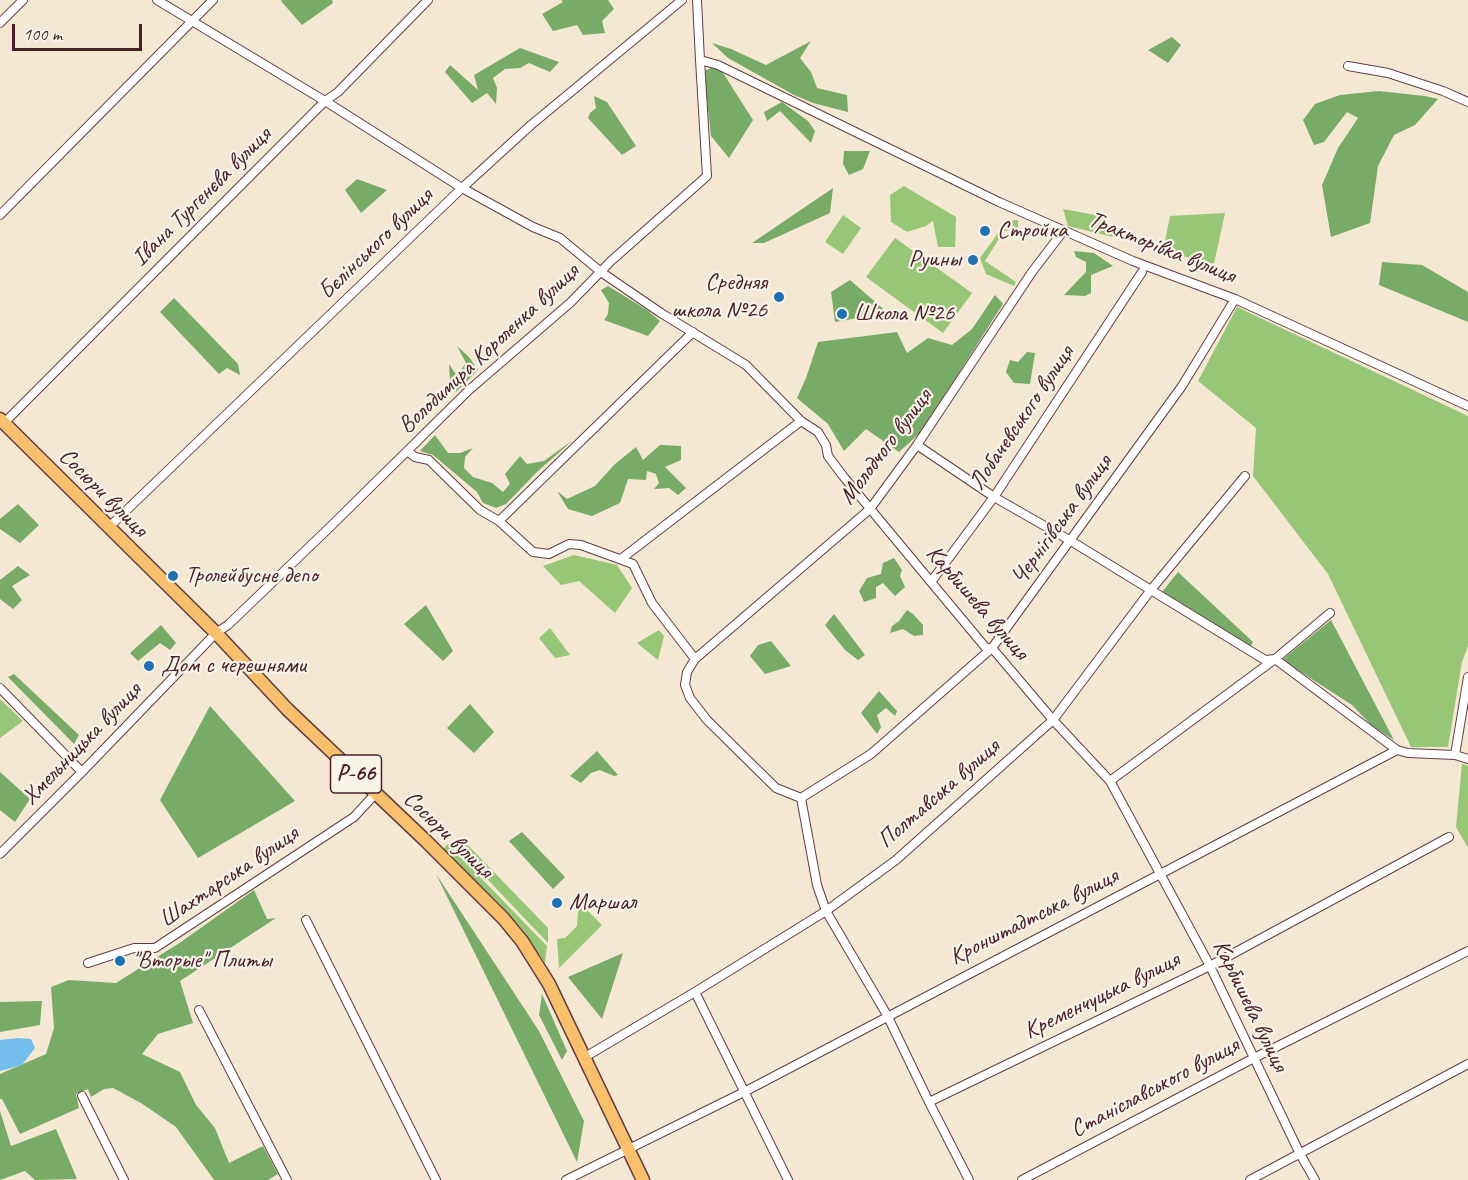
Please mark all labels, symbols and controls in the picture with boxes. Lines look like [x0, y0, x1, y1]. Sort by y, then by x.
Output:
scale bar [15, 12, 146, 50]
text: 100 m [23, 23, 62, 45]
street label: Івана Тургенєва вулиця [126, 121, 278, 273]
street label: Бєлінського вулиця [313, 182, 439, 306]
street label: Тракторівка вулиця [1084, 205, 1240, 291]
place label: Стройка [997, 217, 1067, 245]
marker: Стройка [978, 224, 992, 238]
place label: Руины [909, 246, 961, 274]
marker: Руины [966, 253, 980, 267]
street label: Володимира Короленка вулиця [393, 258, 585, 440]
place label: Средняя школа №26 [672, 269, 767, 325]
marker: Средняя школа №26 [772, 290, 786, 304]
place label: Школа №26 [854, 300, 954, 328]
marker: Школа №26 [835, 307, 849, 321]
street label: Лобачевського вулиця [963, 340, 1081, 496]
street label: Молодчого вулиця [833, 384, 939, 510]
street label: Сосюри вулиця [52, 442, 154, 544]
street label: Чернігівська вулиця [1005, 449, 1119, 591]
street label: Карбишева вулиця [919, 540, 1035, 666]
place label: Тролейбусне депо [185, 562, 318, 590]
marker: Тролейбусне депо [166, 569, 180, 583]
place label: Дом с черешнями [161, 652, 306, 680]
marker: Дом с черешнями [142, 659, 156, 673]
street label: Хмельницька вулиця [16, 676, 148, 812]
street label: Полтавська вулиця [872, 733, 1006, 855]
road number: Р-66 [330, 755, 382, 793]
street label: Сосюри вулиця [397, 785, 499, 885]
street label: Шахтарська вулиця [154, 820, 304, 934]
street label: Кронштадтська вулиця [945, 862, 1123, 972]
place label: Маршал [569, 889, 636, 917]
marker: Маршал [550, 896, 564, 910]
street label: Карбишева вулиця [1206, 935, 1294, 1077]
street label: Кременчуцька вулиця [1020, 946, 1184, 1046]
place label: "Вторые" Плиты [132, 947, 272, 975]
marker: "Вторые" Плиты [113, 954, 127, 968]
street label: Станіславського вулиця [1066, 1031, 1244, 1145]

